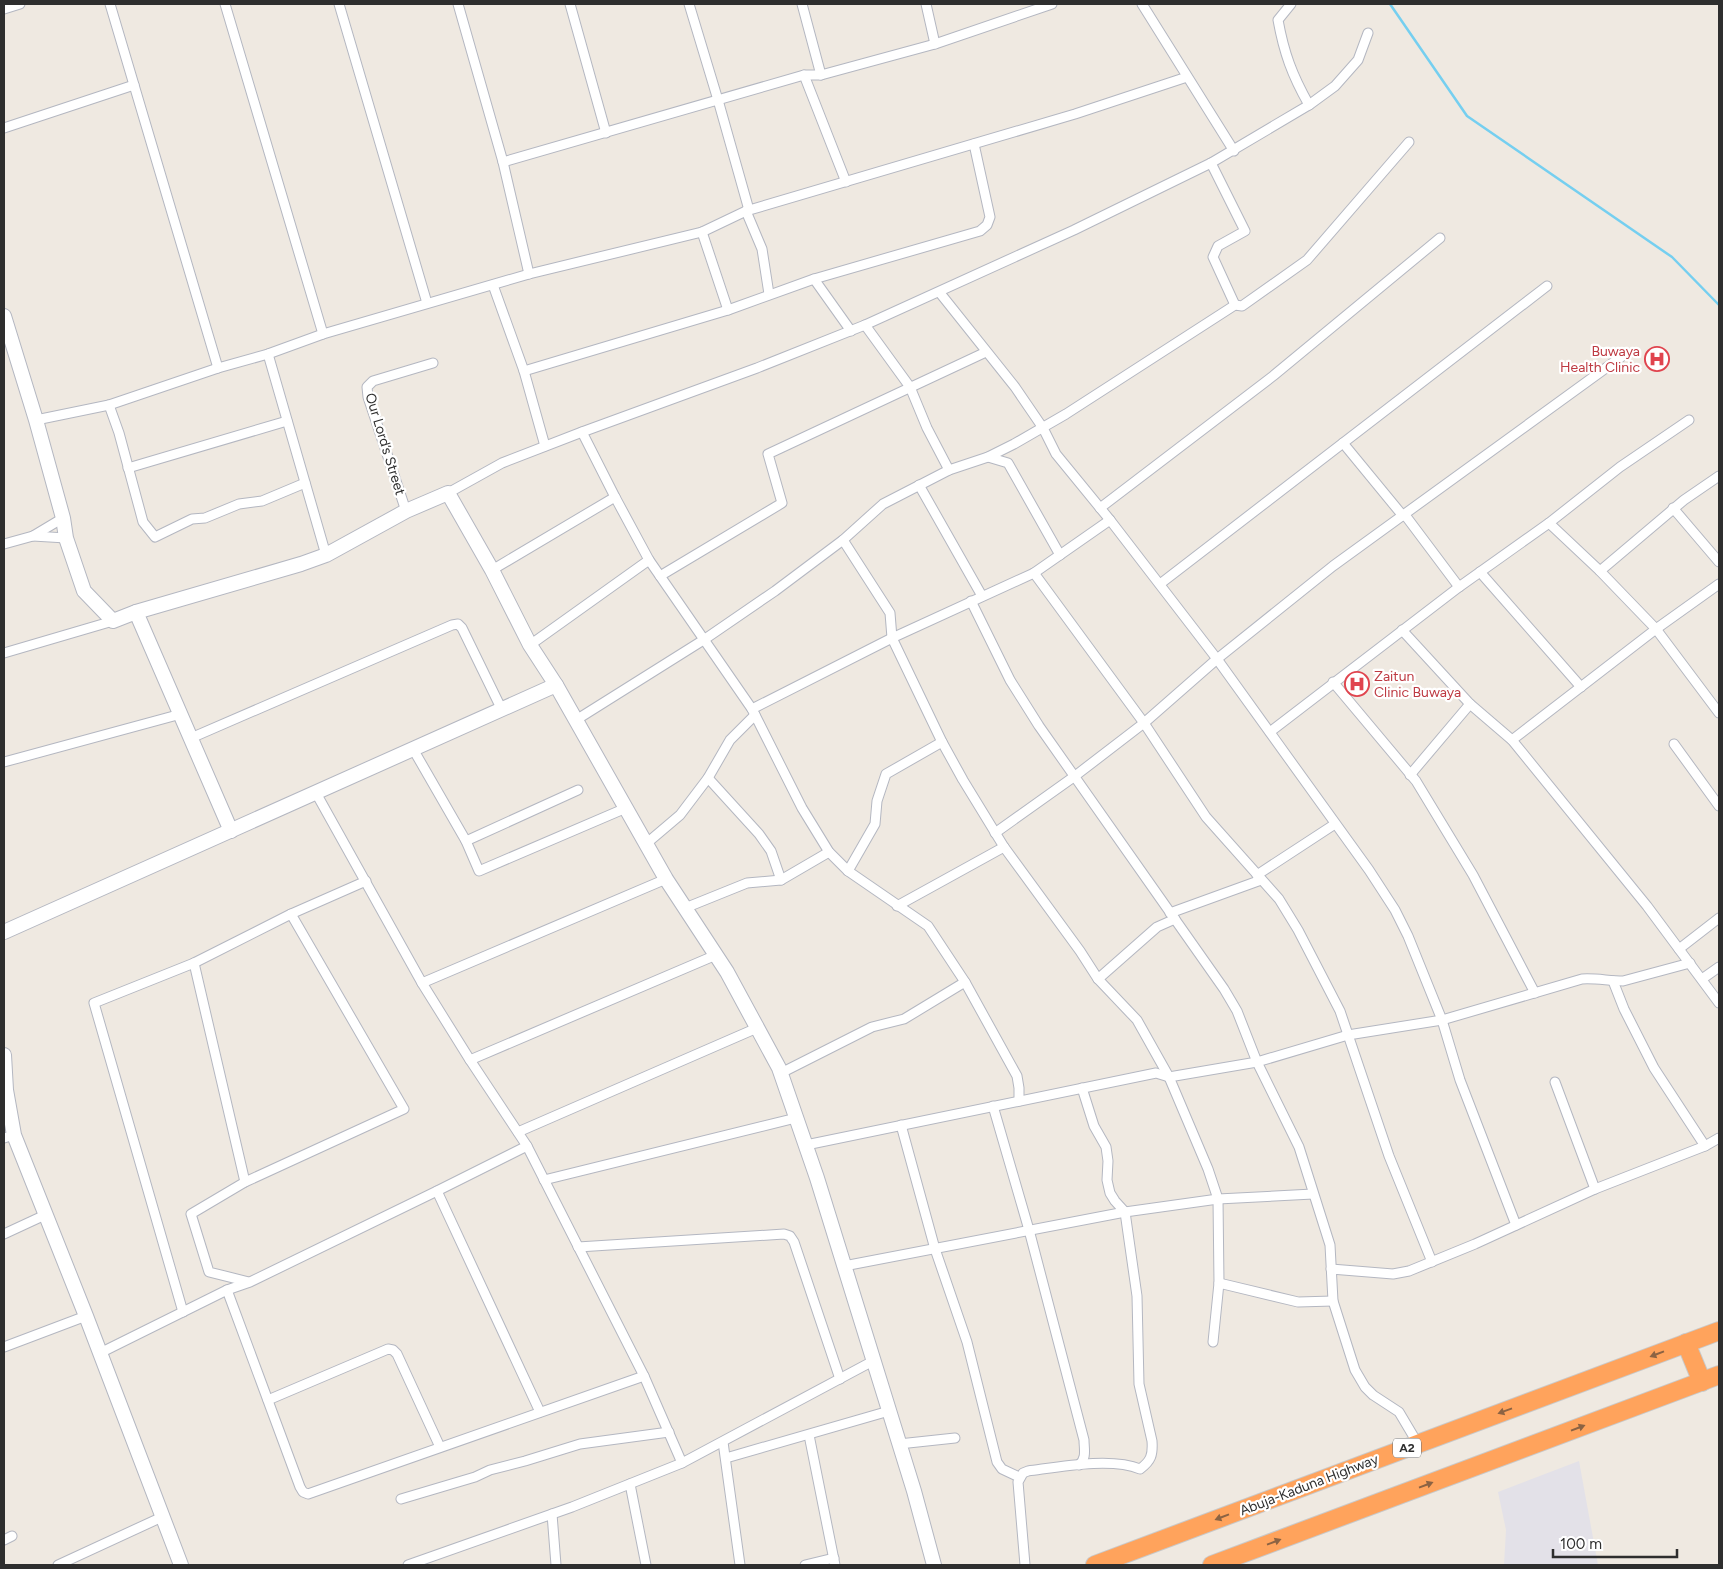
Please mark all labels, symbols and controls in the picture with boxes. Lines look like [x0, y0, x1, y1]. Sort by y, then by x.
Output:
place label: Buwaya Health Clinic [1560, 343, 1640, 376]
hospital icon: Buwaya Health Clinic [1644, 346, 1670, 372]
street label: Our Lord’s Street [361, 391, 409, 497]
place label: Zaitun Clinic Buwaya [1374, 668, 1461, 701]
hospital icon: Zaitun Clinic Buwaya [1344, 671, 1370, 697]
one-way arrow [1649, 1350, 1664, 1358]
one-way arrow [1497, 1407, 1512, 1415]
one-way arrow [1571, 1424, 1586, 1432]
road number: A2 [1393, 1439, 1421, 1458]
street label: Abuja-Kaduna Highway [1237, 1450, 1381, 1519]
one-way arrow [1419, 1481, 1434, 1489]
one-way arrow [1214, 1513, 1229, 1521]
scale bar [1553, 1526, 1677, 1558]
text: 100 m [1560, 1535, 1602, 1553]
one-way arrow [1267, 1538, 1282, 1546]

